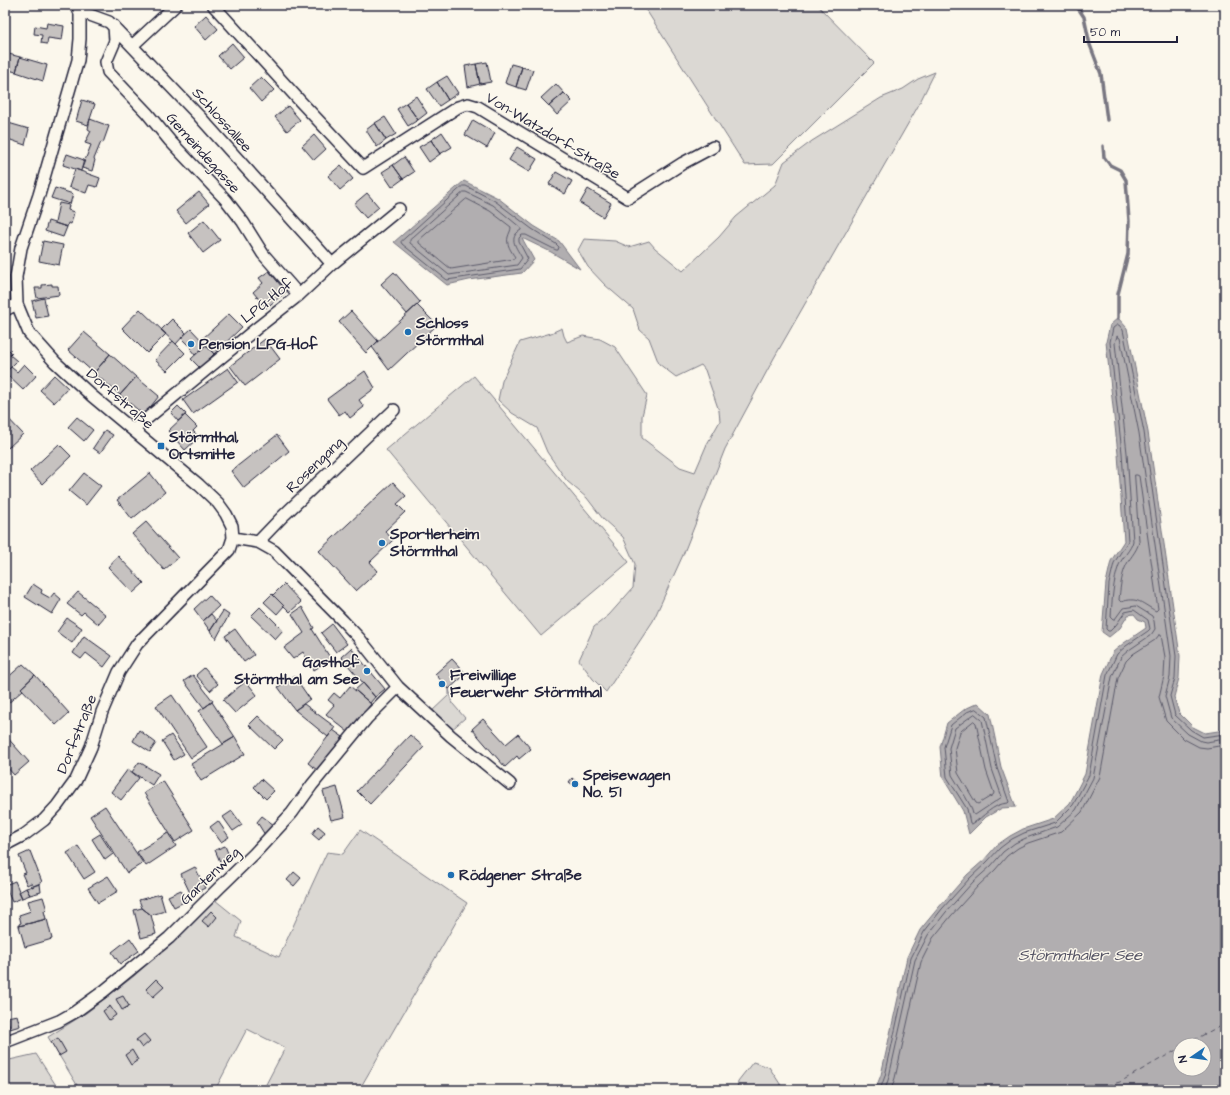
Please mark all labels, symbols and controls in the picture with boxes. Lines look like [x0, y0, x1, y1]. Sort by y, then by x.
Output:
scale bar [1084, 18, 1177, 44]
text: 50 m [1090, 24, 1121, 41]
street label: Schlossallee [187, 83, 257, 157]
street label: Von-Watzdorf-Straße [482, 87, 624, 185]
street label: Gemeindegasse [160, 108, 245, 199]
street label: LPG-Hof [237, 273, 298, 328]
place label: Schloss Störmthal [415, 313, 484, 351]
marker: Schloss Störmthal [403, 327, 413, 337]
place label: Pension LPG-Hof [199, 334, 318, 355]
marker: Pension LPG-Hof [186, 339, 196, 349]
street label: Dorfstraße [82, 364, 158, 434]
place label: Störmthal, Ortsmitte [168, 427, 239, 465]
street label: Rosengang [281, 432, 349, 499]
marker: Störmthal, Ortsmitte [156, 441, 166, 451]
place label: Sportlerheim Störmthal [389, 524, 479, 562]
marker: Sportlerheim Störmthal [377, 538, 387, 548]
place label: Gasthof Störmthal am See [233, 652, 360, 690]
place label: Freiwillige Feuerwehr Störmthal [450, 665, 603, 703]
marker: Gasthof Störmthal am See [362, 666, 372, 676]
marker: Freiwillige Feuerwehr Störmthal [437, 679, 447, 689]
street label: Dorfstraße [52, 691, 102, 777]
place label: Speisewagen No. 51 [582, 765, 671, 803]
marker: Speisewagen No. 51 [570, 779, 580, 789]
street label: Gartenweg [175, 842, 245, 911]
place label: Rödgener Straße [459, 865, 582, 888]
marker: Rödgener Straße [446, 870, 456, 880]
water label: Störmthaler See [1018, 944, 1143, 966]
north arrow [1172, 1037, 1212, 1077]
text: N [1175, 1054, 1191, 1064]

